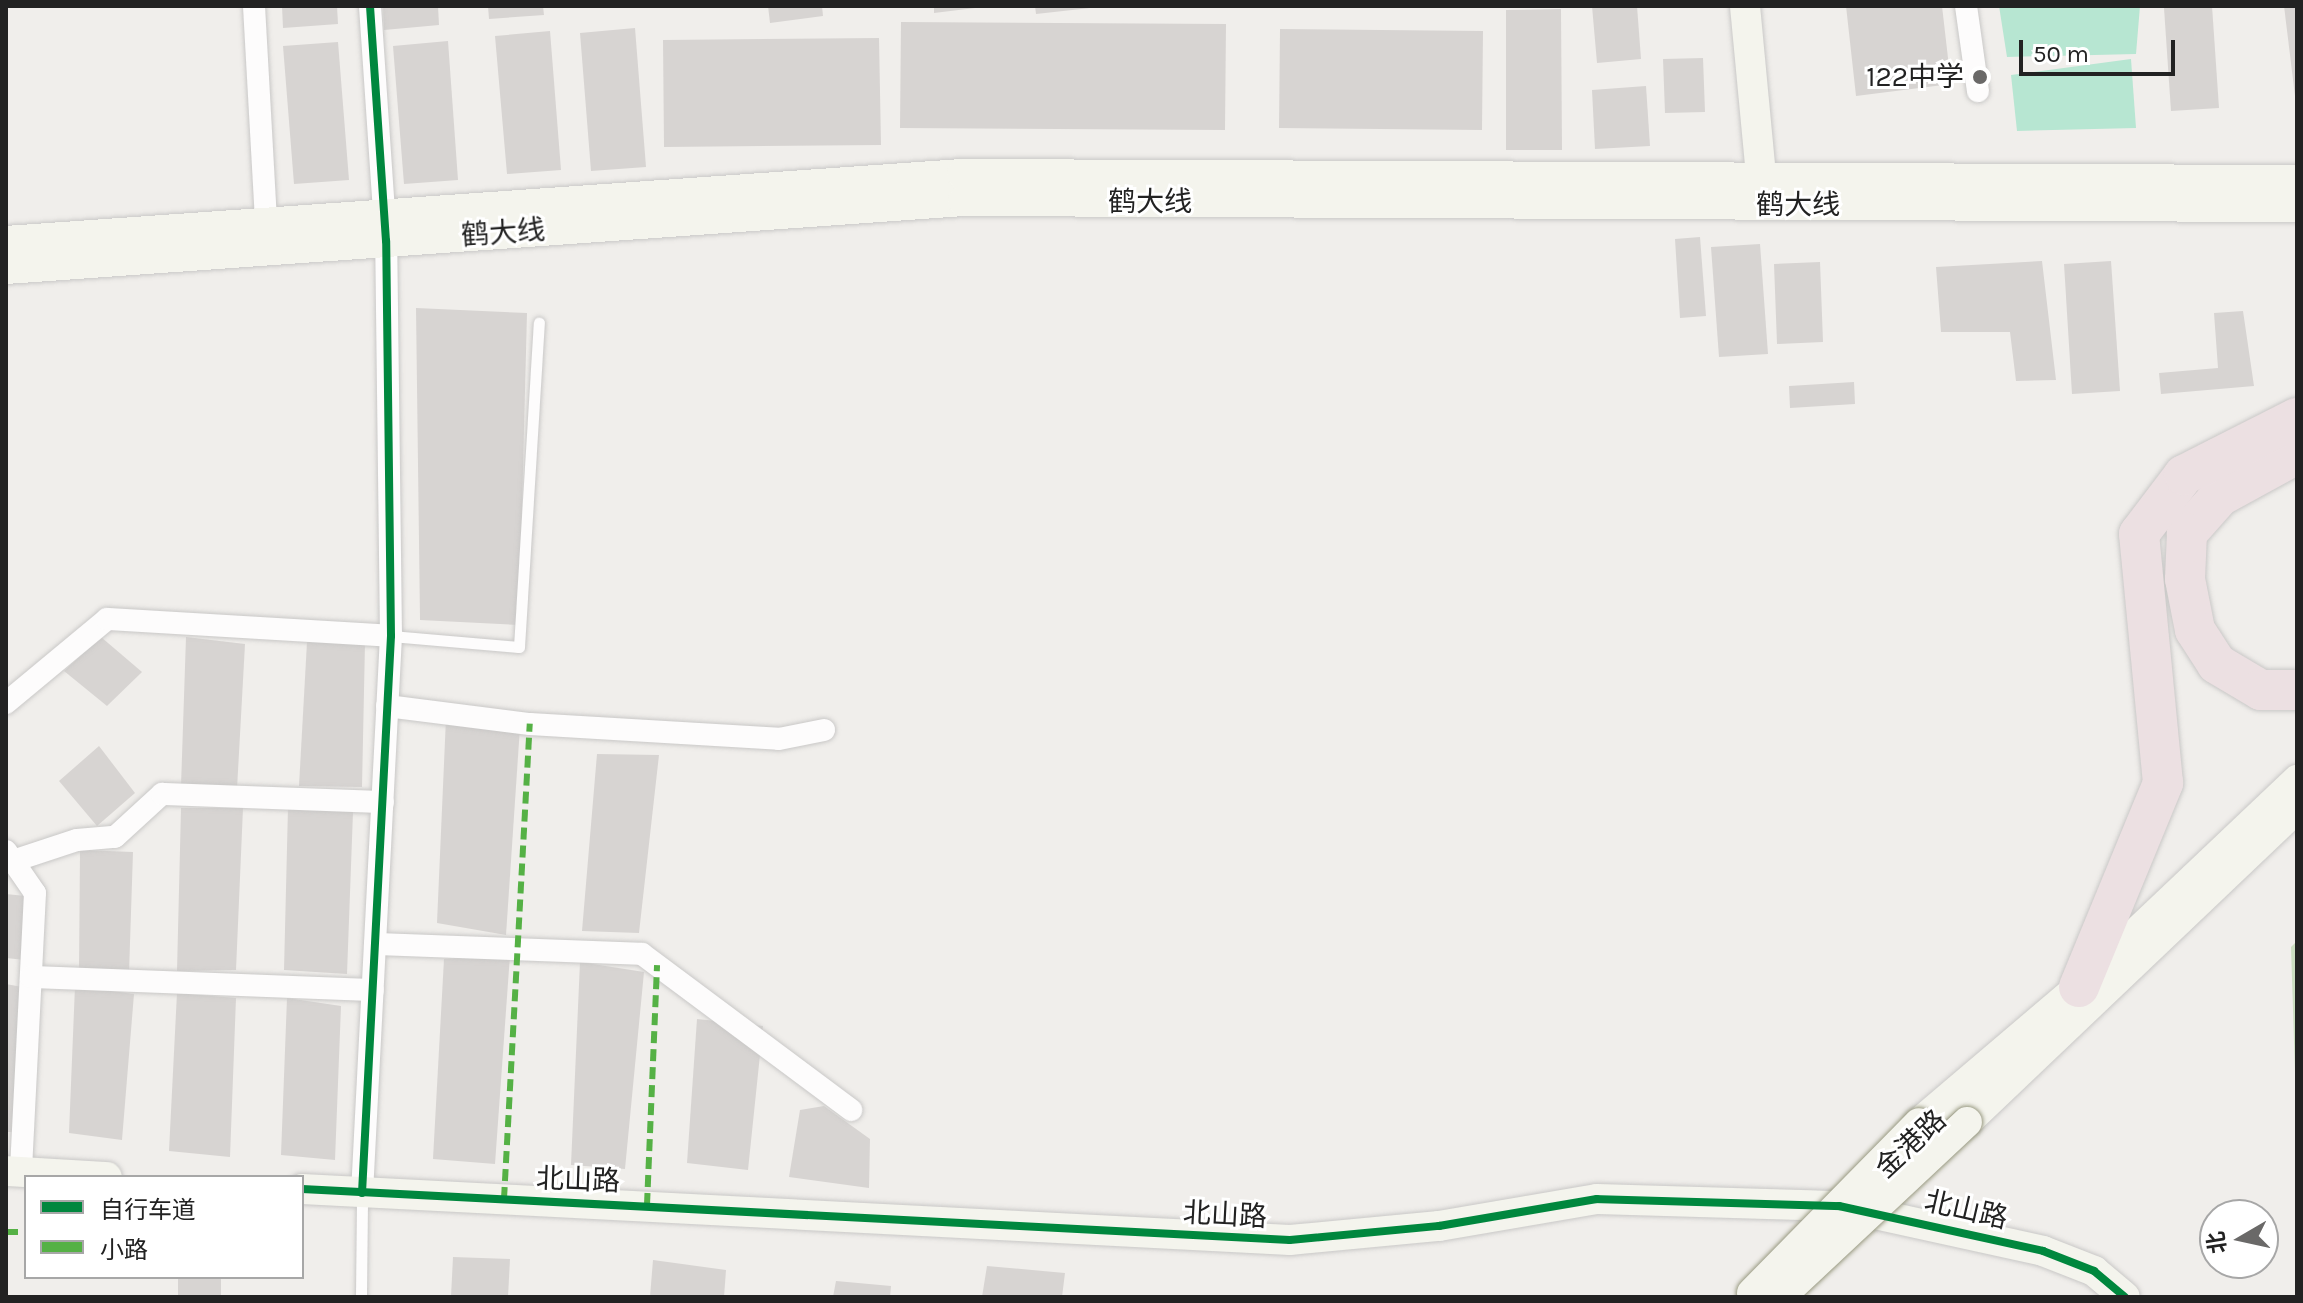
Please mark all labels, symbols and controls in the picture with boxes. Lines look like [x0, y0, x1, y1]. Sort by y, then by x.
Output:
scale bar [2023, 24, 2179, 74]
text: 50 m [2033, 40, 2089, 68]
place label: 122中学 [1866, 60, 1964, 94]
marker: 122中学 [1971, 68, 1989, 86]
street label: 鹤大线 [1108, 185, 1192, 219]
street label: 鹤大线 [1756, 188, 1840, 222]
street label: 鹤大线 [460, 213, 546, 253]
street label: 金港路 [1869, 1103, 1953, 1185]
street label: 北山路 [535, 1162, 621, 1198]
legend [24, 1175, 304, 1279]
street label: 北山路 [1921, 1184, 2011, 1236]
text: 自行车道 [100, 1196, 196, 1224]
street label: 北山路 [1182, 1196, 1268, 1234]
north arrow [2199, 1199, 2279, 1279]
text: 北 [2203, 1230, 2232, 1255]
text: 小路 [100, 1236, 148, 1264]

